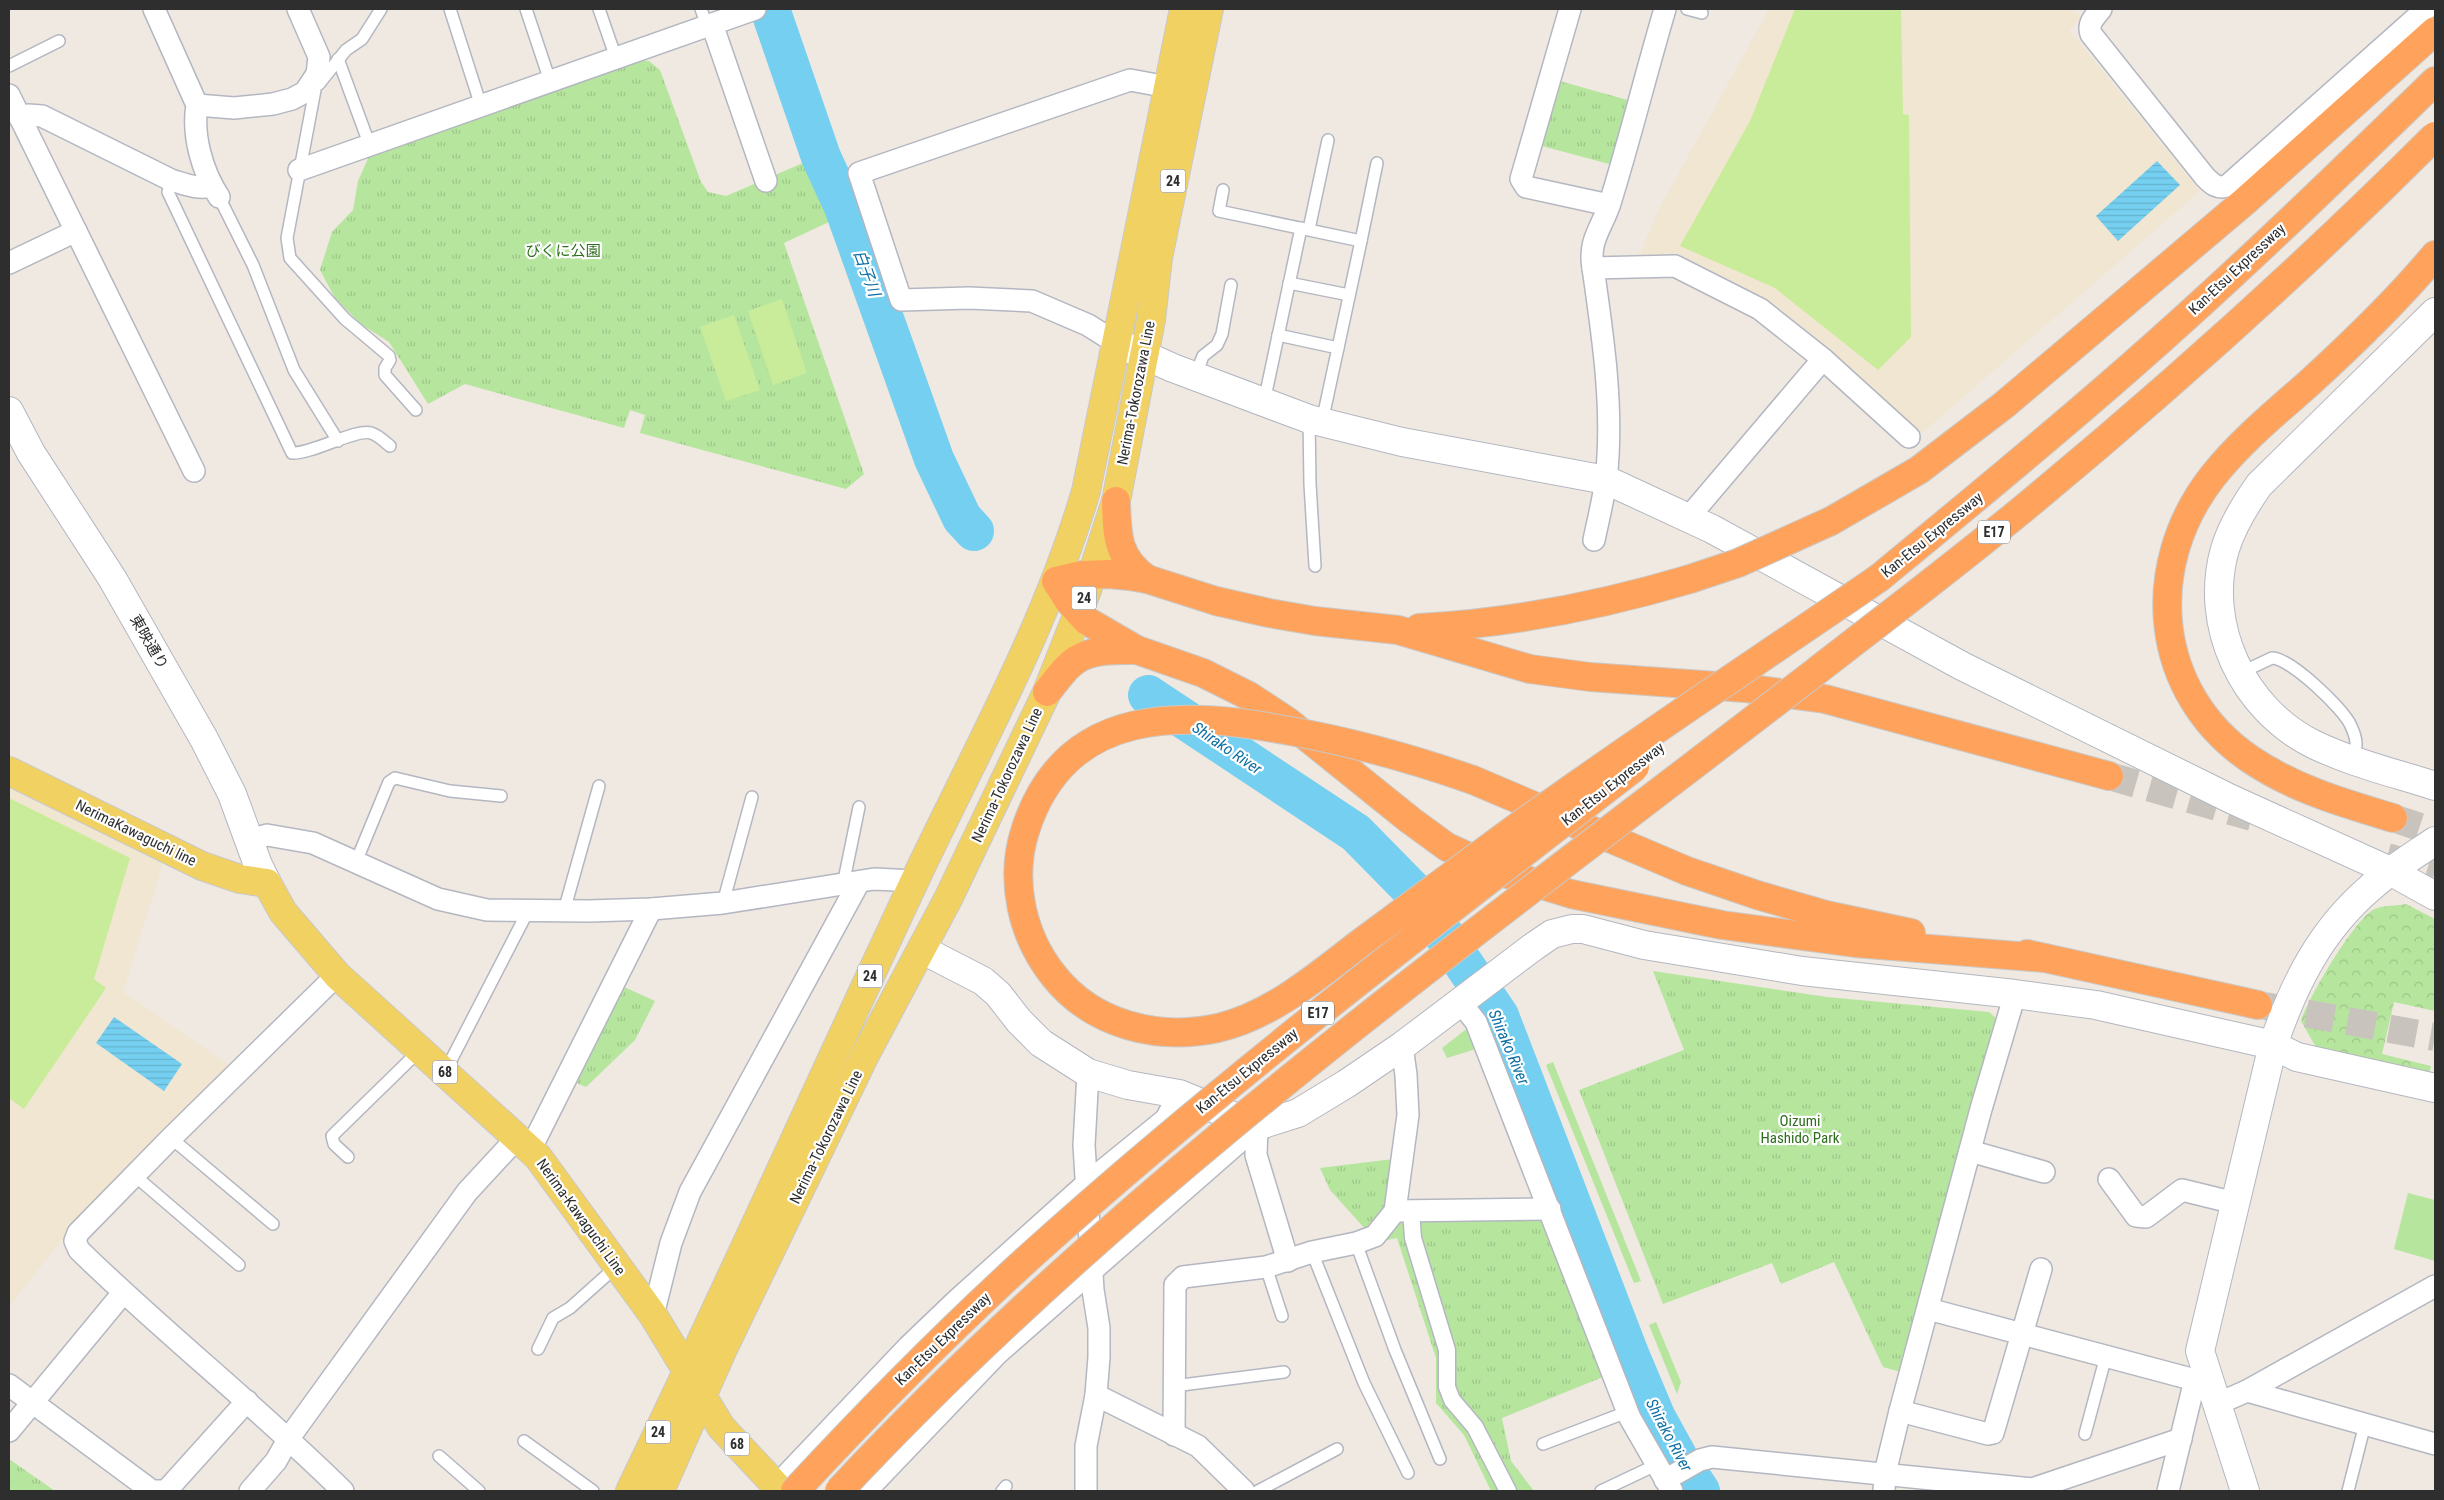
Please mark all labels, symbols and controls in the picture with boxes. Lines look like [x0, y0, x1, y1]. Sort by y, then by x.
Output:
road number: 24 [1160, 170, 1186, 192]
street label: Kan-Etsu Expressway [2185, 220, 2289, 318]
park label: びくに公園 [525, 242, 601, 260]
water label: 白子川 [850, 247, 885, 301]
street label: Nerima-Tokorozawa Line [1113, 319, 1159, 467]
street label: Kan-Etsu Expressway [1878, 489, 1986, 581]
road number: E17 [1978, 520, 2010, 544]
road number: 24 [1072, 586, 1096, 610]
street label: 東映通り [126, 612, 172, 672]
street label: Nerima-Tokorozawa Line [968, 705, 1046, 845]
water label: Shirako River [1189, 718, 1266, 779]
street label: Kan-Etsu Expressway [1558, 738, 1668, 830]
street label: NerimaKawaguchi line [73, 796, 199, 870]
road number: 24 [858, 964, 882, 988]
road number: E17 [1302, 1001, 1334, 1024]
water label: Shirako River [1485, 1007, 1534, 1089]
street label: Kan-Etsu Expressway [1193, 1025, 1301, 1117]
road number: 68 [432, 1060, 458, 1084]
street label: Nerima-Tokorozawa Line [786, 1067, 866, 1207]
park label: Oizumi Hashido Park [1760, 1112, 1840, 1147]
street label: Nerima-Kawaguchi Line [533, 1155, 629, 1279]
street label: Kan-Etsu Expressway [892, 1289, 994, 1389]
water label: Shirako River [1642, 1395, 1697, 1476]
road number: 24 [646, 1420, 670, 1444]
road number: 68 [724, 1432, 750, 1456]

